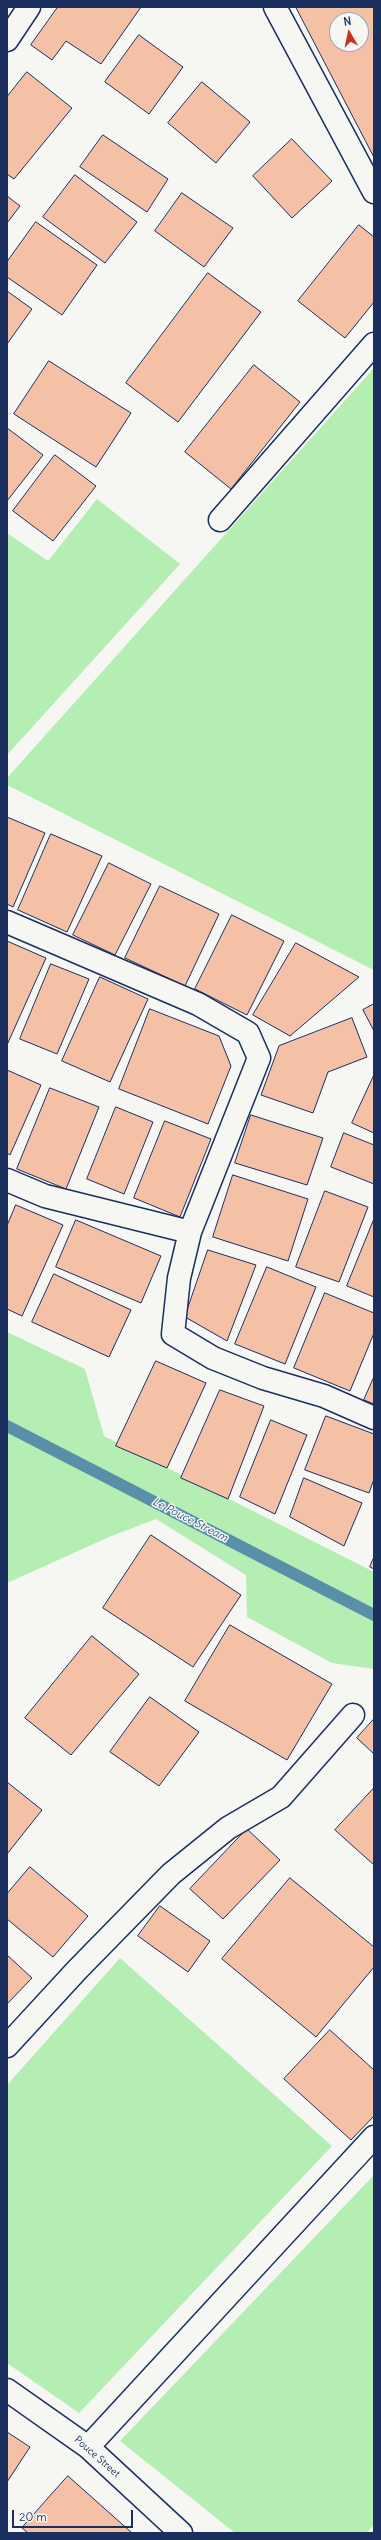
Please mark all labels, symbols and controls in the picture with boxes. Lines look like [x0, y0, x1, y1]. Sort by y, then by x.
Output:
north arrow [329, 12, 369, 52]
text: N [342, 14, 352, 29]
water label: Le Pouce Stream [150, 1495, 230, 1545]
street label: Pouce Street [72, 2434, 122, 2480]
scale bar [14, 2502, 135, 2528]
text: 20 m [19, 2509, 47, 2524]

